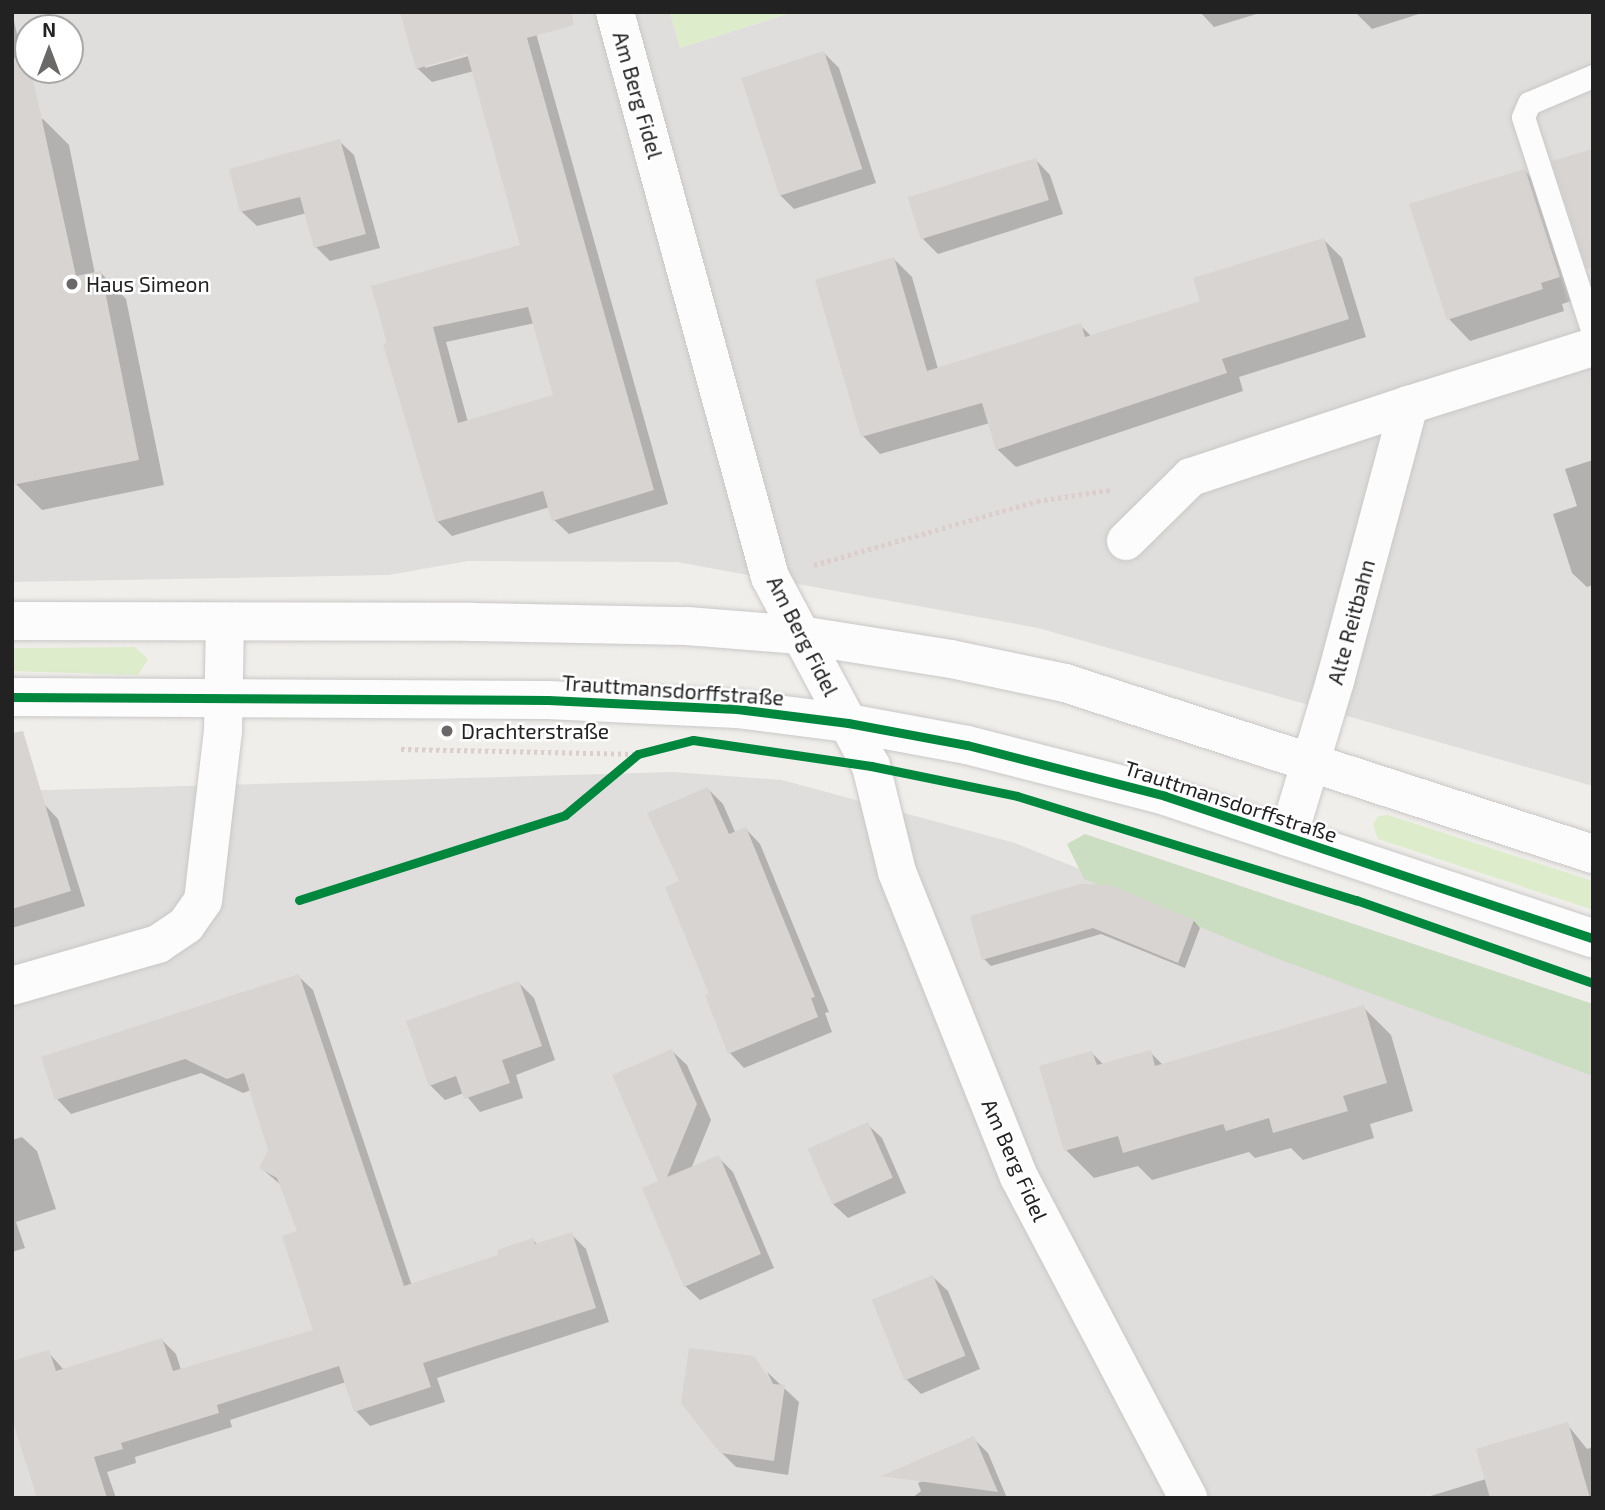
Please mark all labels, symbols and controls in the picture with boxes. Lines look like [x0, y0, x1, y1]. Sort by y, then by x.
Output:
north arrow [14, 14, 84, 84]
text: N [42, 18, 56, 41]
street label: Am Berg Fidel [608, 28, 668, 162]
place label: Haus Simeon [86, 271, 210, 297]
marker: Haus Simeon [64, 276, 80, 292]
street label: Alte Reitbahn [1322, 557, 1380, 687]
street label: Am Berg Fidel [762, 572, 844, 700]
street label: Trauttmansdorffstraße [561, 670, 785, 710]
place label: Drachterstraße [461, 718, 609, 744]
marker: Drachterstraße [439, 723, 455, 739]
street label: Trauttmansdorffstraße [1121, 755, 1341, 847]
street label: Am Berg Fidel [977, 1095, 1053, 1225]

